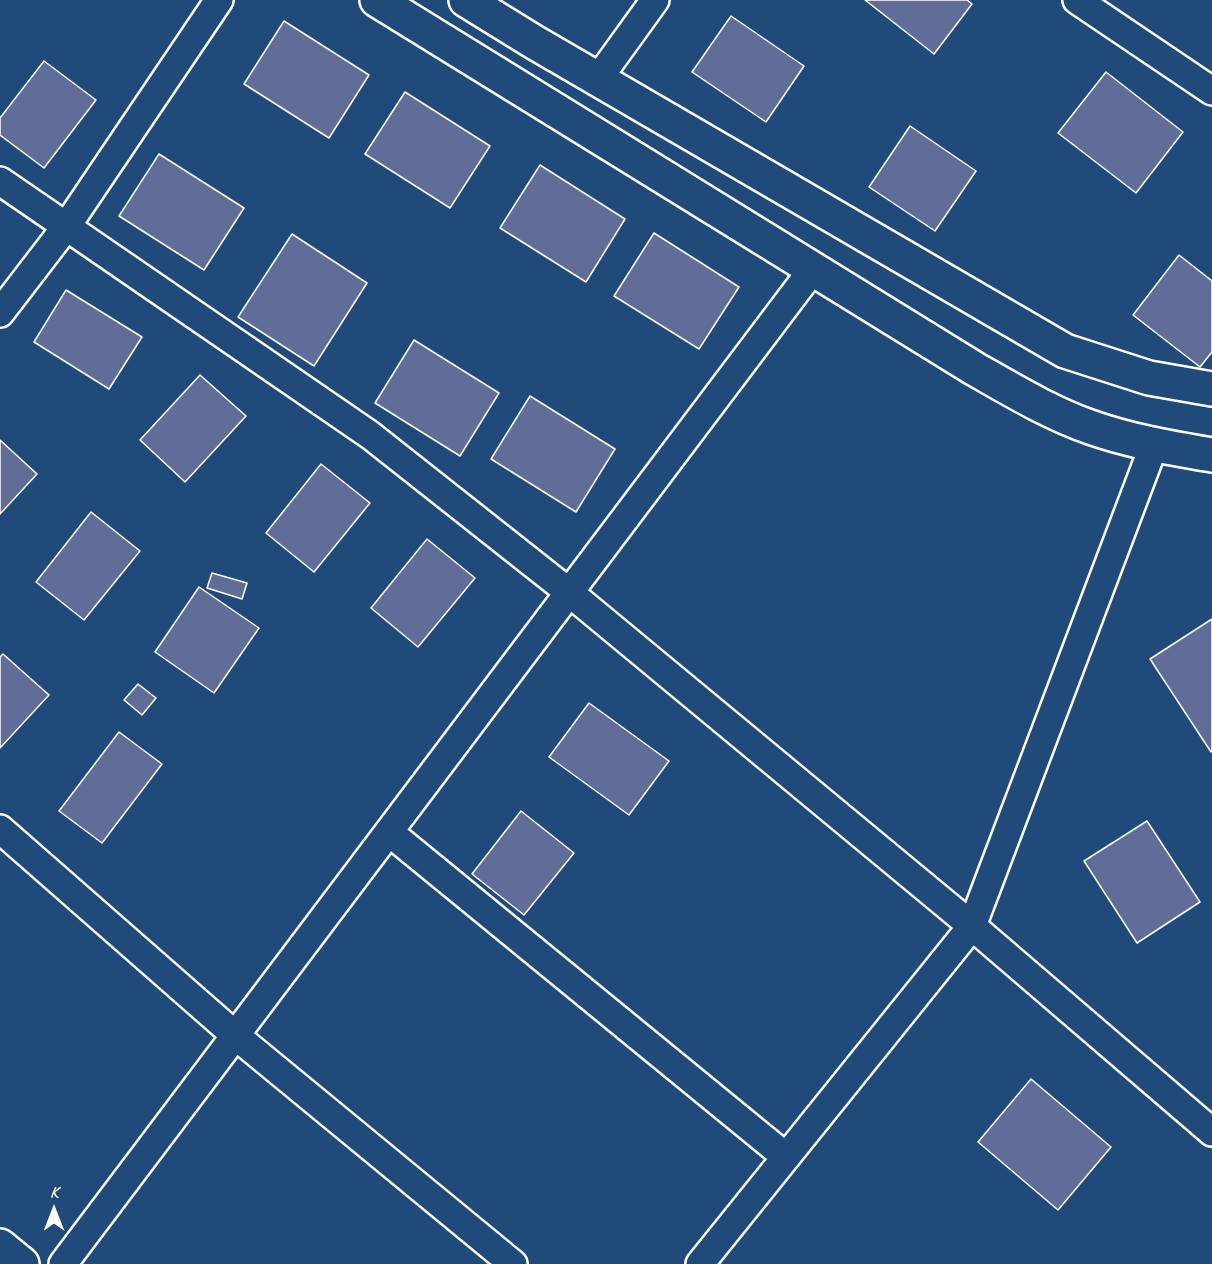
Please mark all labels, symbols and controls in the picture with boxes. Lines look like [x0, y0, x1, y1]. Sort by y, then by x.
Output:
north arrow [24, 1180, 84, 1240]
text: K [50, 1182, 58, 1202]

